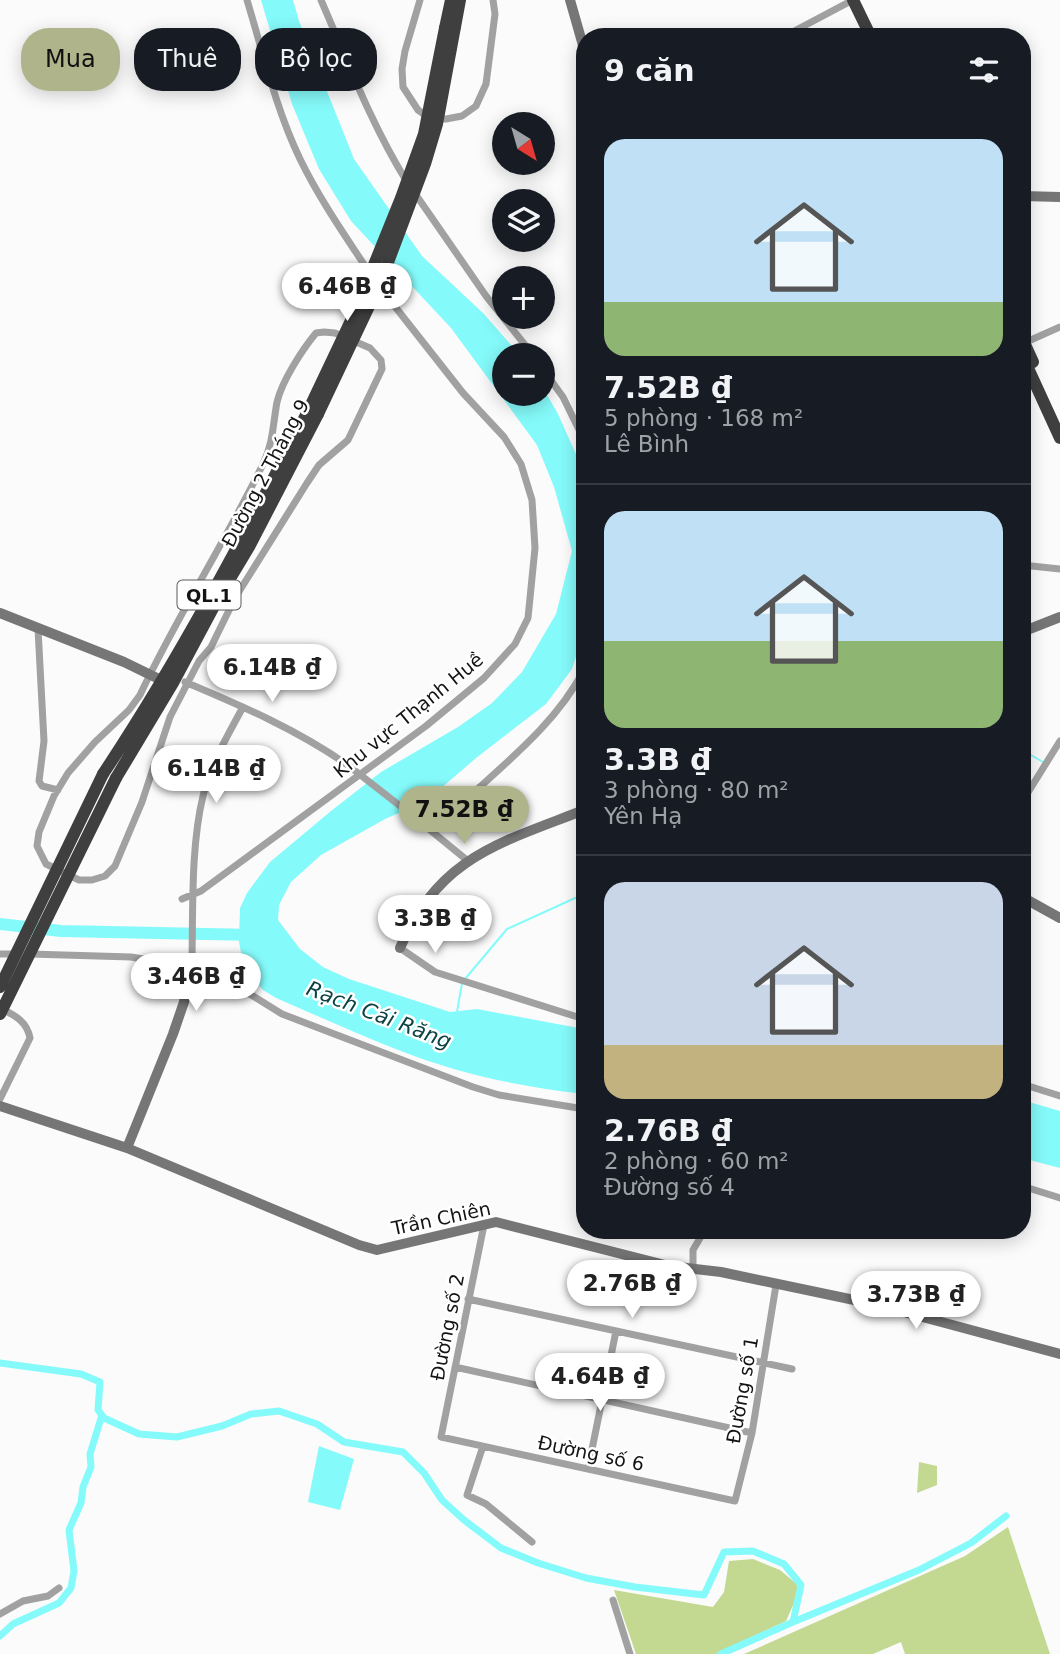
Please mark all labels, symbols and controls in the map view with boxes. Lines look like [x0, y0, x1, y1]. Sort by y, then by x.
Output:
chip: Mua [21, 28, 120, 91]
chip: Thuê [134, 28, 241, 91]
chip: Bộ lọc [255, 28, 377, 91]
icon: filters [965, 51, 1003, 89]
text: 9 căn [604, 53, 695, 88]
north arrow [492, 112, 555, 175]
map controls [492, 112, 555, 406]
icon: home [741, 184, 867, 310]
button: layers [492, 189, 555, 252]
pin: 6.46B ₫ [282, 264, 412, 323]
button: + [492, 266, 555, 329]
text: 6.46B ₫ [298, 273, 396, 299]
button: − [492, 343, 555, 406]
text: 7.52B ₫ [604, 370, 732, 405]
street label: Đường 2 Tháng 9 [217, 395, 313, 551]
text: 5 phòng · 168 m² [604, 405, 803, 431]
text: Lê Bình [604, 431, 689, 457]
icon: home [741, 556, 867, 682]
road number: QL.1 [178, 580, 241, 610]
pin: 6.14B ₫ [207, 644, 337, 704]
street label: Khu vực Thạnh Huề [329, 648, 487, 782]
text: 6.14B ₫ [223, 654, 321, 680]
text: 3.3B ₫ [604, 742, 711, 777]
pin: 6.14B ₫ [151, 746, 281, 805]
text: 6.14B ₫ [167, 755, 265, 781]
text: 3 phòng · 80 m² [604, 777, 789, 803]
pin: 7.52B ₫ [399, 786, 529, 846]
text: 7.52B ₫ [415, 796, 513, 822]
text: Yên Hạ [604, 803, 682, 829]
pin: 3.3B ₫ [378, 895, 492, 955]
text: 3.3B ₫ [394, 905, 476, 931]
icon: home [741, 927, 867, 1053]
pin: 3.46B ₫ [131, 954, 261, 1013]
text: 3.46B ₫ [147, 963, 245, 989]
water label: Rạch Cái Răng [303, 976, 455, 1054]
text: 2.76B ₫ [604, 1113, 732, 1148]
text: 2 phòng · 60 m² [604, 1148, 789, 1174]
text: Đường số 4 [604, 1174, 735, 1200]
street label: Trần Chiên [388, 1197, 493, 1239]
pin: 2.76B ₫ [567, 1260, 697, 1320]
text: 2.76B ₫ [583, 1270, 681, 1296]
street label: Đường số 2 [426, 1272, 468, 1382]
pin: 3.73B ₫ [851, 1272, 981, 1331]
text: 3.73B ₫ [867, 1281, 965, 1307]
street label: Đường số 1 [722, 1335, 762, 1445]
pin: 4.64B ₫ [535, 1354, 665, 1413]
text: 4.64B ₫ [551, 1363, 649, 1389]
street label: Đường số 6 [536, 1431, 646, 1475]

